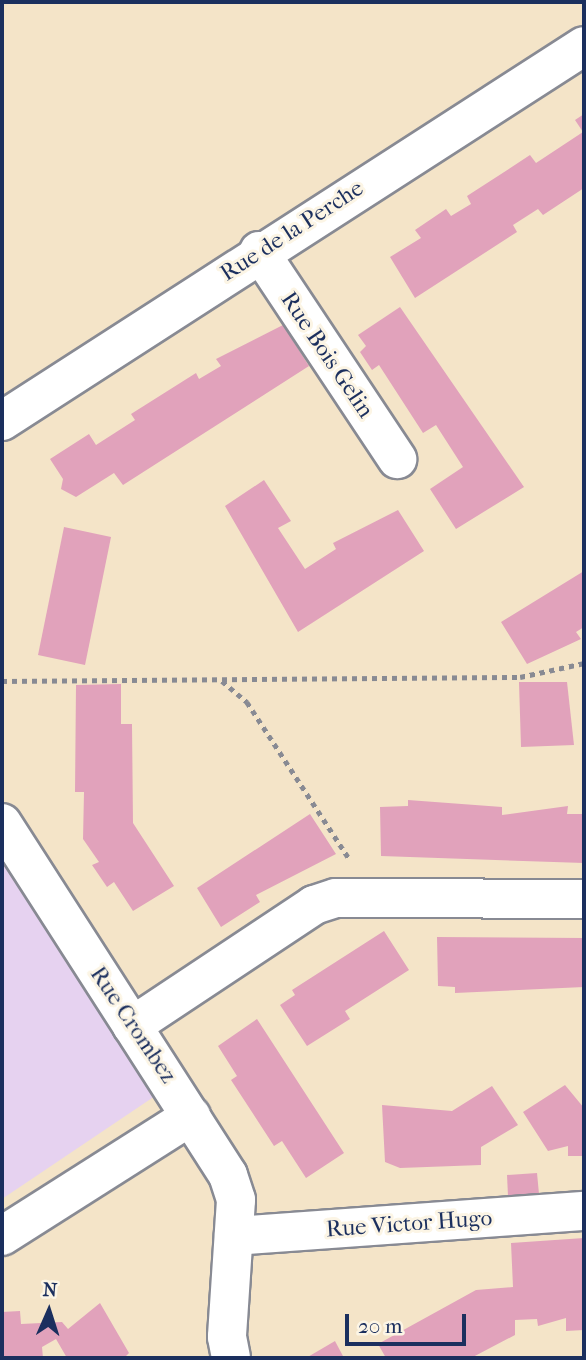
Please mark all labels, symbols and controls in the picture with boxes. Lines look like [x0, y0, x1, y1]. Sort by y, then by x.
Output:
street label: Rue de la Perche [215, 175, 369, 287]
street label: Rue Bois Gelin [275, 287, 379, 423]
street label: Rue Crombez [84, 961, 182, 1089]
street label: Rue Victor Hugo [325, 1204, 493, 1244]
north arrow [14, 1276, 84, 1346]
text: N [42, 1279, 58, 1301]
scale bar [348, 1300, 469, 1344]
text: 20 m [358, 1314, 402, 1338]

